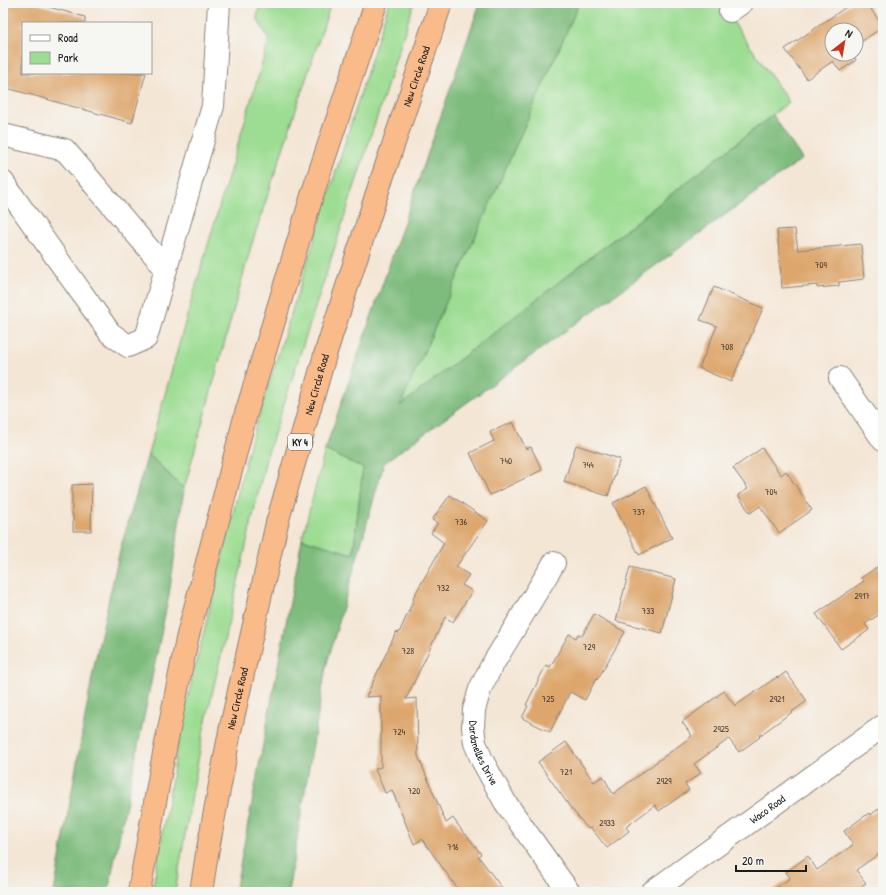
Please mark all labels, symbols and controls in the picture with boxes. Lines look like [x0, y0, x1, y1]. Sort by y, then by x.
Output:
legend [22, 22, 152, 74]
north arrow [824, 22, 864, 62]
text: N [843, 26, 855, 41]
text: Road [58, 29, 78, 46]
street label: New Circle Road [400, 43, 433, 108]
text: Park [58, 49, 78, 66]
house number: 709 [815, 259, 828, 271]
house number: 708 [721, 341, 733, 353]
street label: New Circle Road [301, 352, 332, 417]
road number: KY 4 [288, 434, 312, 450]
house number: 740 [500, 455, 512, 467]
house number: 744 [582, 459, 594, 471]
house number: 704 [765, 486, 778, 498]
house number: 737 [633, 506, 646, 518]
house number: 736 [455, 516, 467, 528]
house number: 732 [437, 582, 450, 594]
house number: 2917 [854, 590, 870, 602]
house number: 733 [642, 605, 654, 617]
house number: 729 [583, 641, 596, 653]
house number: 728 [402, 645, 414, 657]
street label: New Circle Road [224, 666, 251, 731]
house number: 725 [542, 693, 554, 705]
house number: 2921 [770, 693, 785, 705]
street label: Dardanelles Drive [466, 720, 502, 788]
house number: 2925 [713, 723, 729, 735]
house number: 724 [393, 726, 406, 738]
house number: 721 [560, 766, 572, 778]
house number: 2929 [656, 775, 672, 787]
house number: 720 [408, 785, 420, 797]
street label: Waco Road [747, 791, 788, 827]
house number: 2933 [599, 817, 615, 829]
house number: 716 [447, 841, 459, 853]
scale bar [736, 847, 806, 873]
text: 20 m [742, 852, 764, 869]

